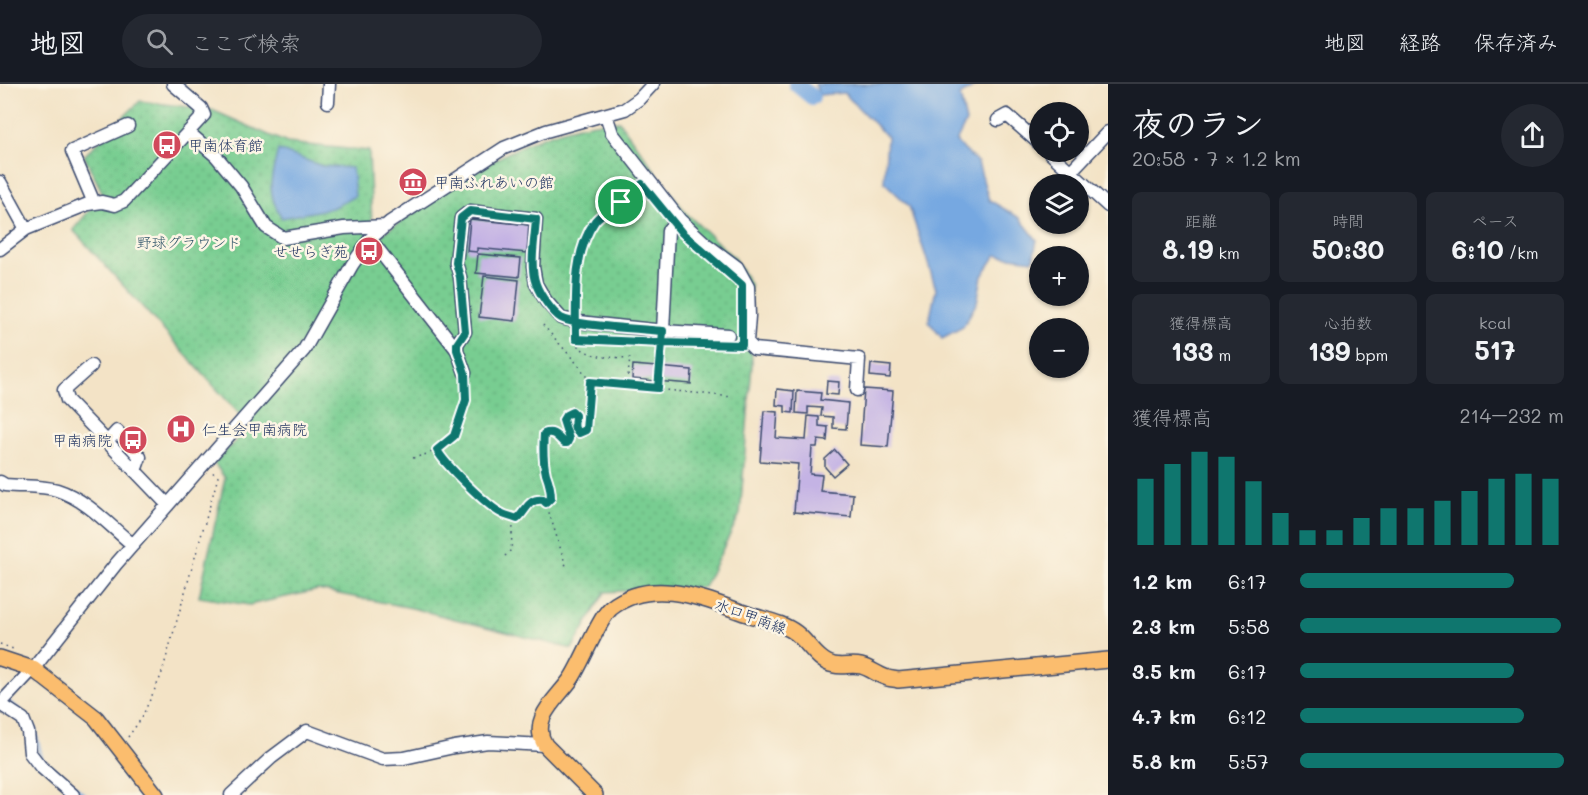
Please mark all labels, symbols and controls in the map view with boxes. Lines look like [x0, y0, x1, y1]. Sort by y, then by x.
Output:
search box [122, 14, 542, 68]
text: 地図 [30, 24, 86, 60]
icon: search [143, 25, 176, 58]
text: ここで検索 [191, 28, 301, 57]
text: 地図 [1324, 28, 1366, 55]
text: 経路 [1399, 28, 1441, 55]
text: 保存済み [1474, 28, 1558, 55]
text: 夜のラン [1132, 101, 1264, 144]
map controls [1029, 102, 1089, 378]
button: locate [1029, 102, 1089, 162]
button: share [1501, 104, 1564, 167]
bus stop icon: 甲南体育館 [151, 129, 183, 161]
place label: 甲南体育館 [188, 135, 263, 155]
text: 20:58 · 7 × 1.2 km [1132, 145, 1301, 171]
museum icon: 甲南ふれあいの館 [397, 166, 429, 198]
place label: 甲南ふれあいの館 [434, 172, 554, 192]
button: layers [1029, 174, 1089, 234]
pin [595, 176, 646, 227]
icon: arrive [604, 185, 637, 218]
text: 距離 [1185, 210, 1217, 231]
text: 時間 [1332, 210, 1364, 231]
text: ペース [1471, 210, 1519, 231]
park label: 野球グラウンド [136, 232, 242, 252]
text: 8.19 [1162, 232, 1213, 266]
text: 50:30 [1312, 232, 1384, 266]
text: 6:10 [1452, 232, 1504, 266]
bus stop icon: せせらぎ苑 [353, 235, 385, 267]
place label: せせらぎ苑 [273, 241, 348, 261]
text: km [1213, 242, 1240, 263]
text: /km [1504, 242, 1539, 263]
button: + [1029, 246, 1089, 306]
text: 獲得標高 [1169, 312, 1233, 333]
text: 心拍数 [1324, 312, 1372, 333]
text: kcal [1479, 312, 1511, 333]
button: − [1029, 318, 1089, 378]
text: 517 [1474, 333, 1516, 367]
text: 133 [1171, 334, 1213, 368]
text: 139 [1308, 334, 1350, 368]
text: m [1213, 344, 1231, 365]
text: bpm [1350, 344, 1388, 365]
text: 214–232 m [1459, 402, 1564, 428]
text: 獲得標高 [1132, 404, 1212, 430]
hospital icon: 仁生会甲南病院 [165, 413, 197, 445]
place label: 仁生会甲南病院 [202, 419, 307, 439]
bus stop icon: 甲南病院 [117, 424, 149, 456]
place label: 甲南病院 [52, 430, 112, 450]
text: 1.2 km [1132, 568, 1192, 594]
text: 6:17 [1228, 568, 1266, 594]
street label: 水口甲南線 [712, 594, 790, 638]
text: 2.3 km [1132, 613, 1195, 639]
text: 5:58 [1228, 613, 1270, 639]
text: 3.5 km [1132, 658, 1196, 684]
text: 6:17 [1228, 658, 1266, 684]
text: 4.7 km [1132, 703, 1196, 729]
text: 6:12 [1228, 703, 1266, 729]
text: 5.8 km [1132, 748, 1196, 774]
text: 5:57 [1228, 748, 1269, 774]

